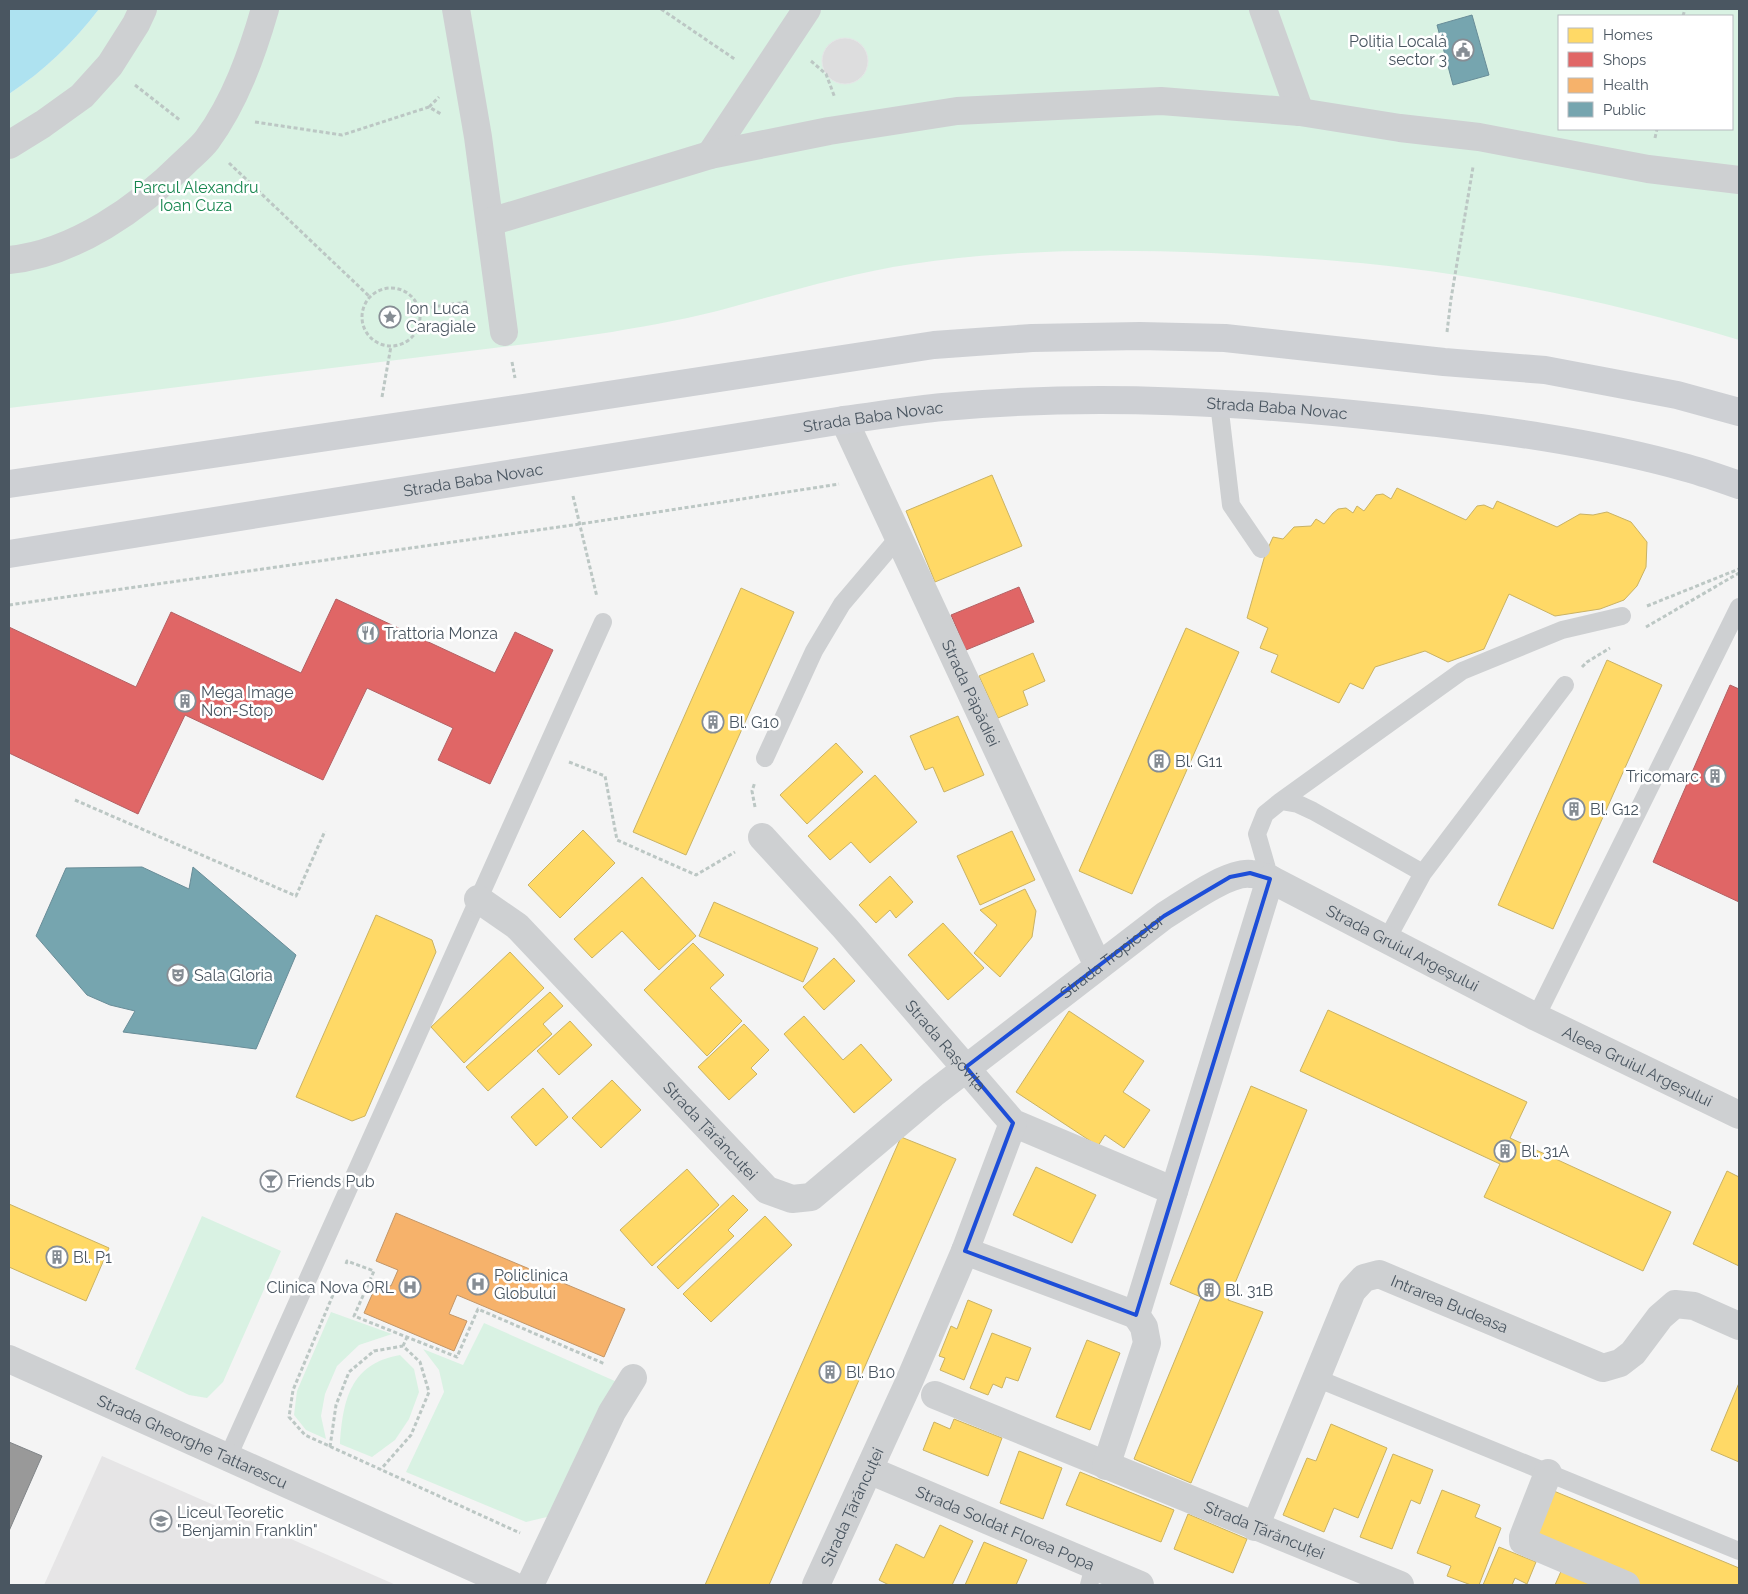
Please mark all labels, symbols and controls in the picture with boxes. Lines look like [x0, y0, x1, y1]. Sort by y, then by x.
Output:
legend [1558, 15, 1733, 130]
text: Homes [1603, 26, 1653, 44]
place label: Poliția Locală sector 3 [1349, 32, 1447, 69]
public building icon: Poliția Locală sector 3 [1451, 38, 1475, 62]
text: Shops [1603, 51, 1646, 69]
text: Health [1603, 76, 1649, 94]
text: Public [1603, 101, 1646, 119]
park label: Parcul Alexandru Ioan Cuza [133, 178, 259, 215]
place label: Ion Luca Caragiale [406, 299, 476, 336]
place icon: Ion Luca Caragiale [378, 305, 402, 329]
street label: Strada Baba Novac [1206, 393, 1349, 423]
street label: Strada Baba Novac [802, 397, 944, 436]
street label: Strada Baba Novac [402, 459, 545, 500]
restaurant icon: Trattoria Monza [356, 621, 380, 645]
place label: Trattoria Monza [384, 624, 498, 643]
street label: Strada Păpădiei [938, 636, 1004, 749]
place label: Mega Image Non-Stop [201, 683, 294, 720]
building icon: Mega Image Non-Stop [173, 689, 197, 713]
building icon: Bl. G10 [701, 710, 725, 734]
place label: Bl. G10 [729, 713, 779, 732]
building icon: Bl. G11 [1147, 749, 1171, 773]
place label: Bl. G11 [1175, 752, 1222, 771]
building icon: Tricomarc [1703, 764, 1727, 788]
place label: Tricomarc [1626, 767, 1699, 786]
building icon: Bl. G12 [1562, 797, 1586, 821]
place label: Bl. G12 [1590, 800, 1639, 819]
street label: Strada Gruiul Argeșului [1323, 900, 1482, 995]
street label: Strada Tropicelor [1056, 910, 1168, 1002]
theatre icon: Sala Gloria [166, 963, 190, 987]
place label: Sala Gloria [194, 966, 273, 985]
street label: Strada Rașovița [902, 996, 991, 1095]
street label: Aleea Gruiul Argeșului [1560, 1022, 1716, 1110]
street label: Strada Țărăncuței [660, 1077, 762, 1184]
building icon: Bl. 31A [1493, 1139, 1517, 1163]
place label: Bl. 31A [1521, 1142, 1570, 1161]
bar icon: Friends Pub [259, 1169, 283, 1193]
place label: Friends Pub [287, 1172, 375, 1191]
building icon: Bl. P1 [45, 1245, 69, 1269]
place label: Bl. P1 [73, 1248, 112, 1267]
place label: Policlinica Globului [494, 1266, 568, 1303]
street label: Intrarea Budeasa [1388, 1271, 1511, 1337]
hospital icon: Policlinica Globului [466, 1272, 490, 1296]
hospital icon: Clinica Nova ORL [398, 1275, 422, 1299]
place label: Clinica Nova ORL [266, 1278, 395, 1297]
building icon: Bl. 31B [1197, 1278, 1221, 1302]
place label: Bl. 31B [1225, 1281, 1273, 1300]
building icon: Bl. B10 [818, 1360, 842, 1384]
place label: Bl. B10 [846, 1363, 895, 1382]
street label: Strada Gheorghe Tattarescu [94, 1390, 290, 1492]
street label: Strada Țărăncuței [816, 1444, 887, 1569]
street label: Strada Soldat Florea Popa [913, 1481, 1098, 1574]
street label: Strada Țărăncuței [1201, 1497, 1328, 1563]
place label: Liceul Teoretic "Benjamin Franklin" [177, 1503, 318, 1540]
school or university icon: Liceul Teoretic "Benjamin Franklin" [149, 1509, 173, 1533]

